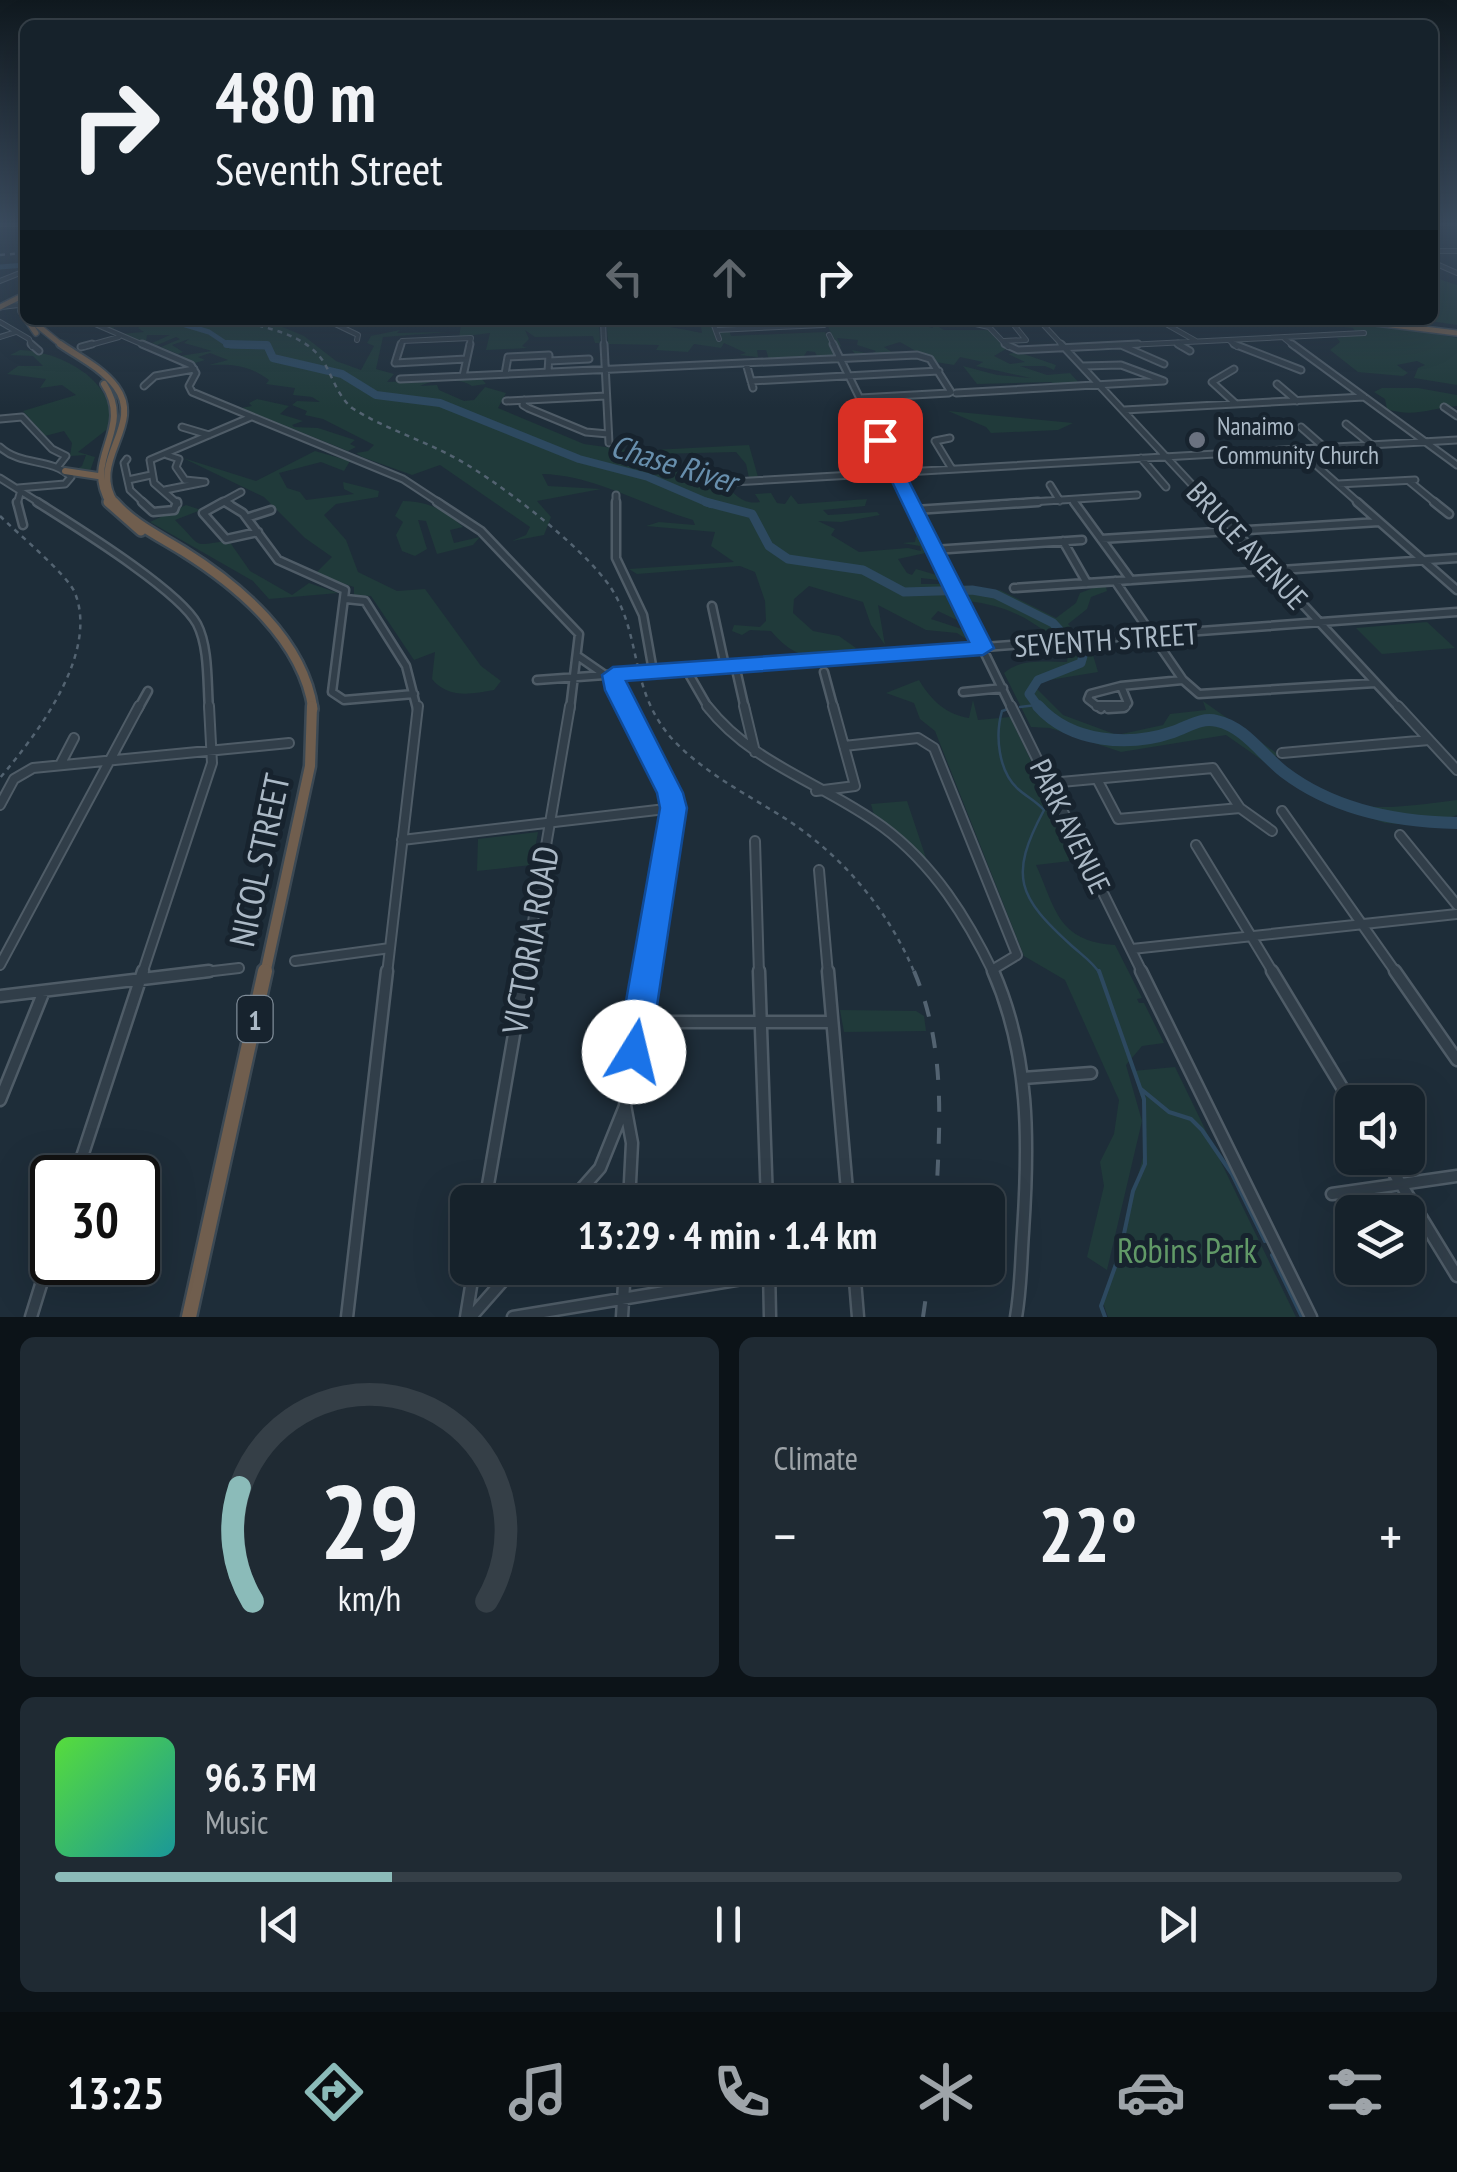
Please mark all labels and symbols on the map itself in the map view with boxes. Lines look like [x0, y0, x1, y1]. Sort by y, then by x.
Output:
pin [838, 398, 923, 483]
place label: Nanaimo Community Church [1217, 410, 1379, 471]
water label: Chase River [606, 424, 746, 503]
marker: Nanaimo Community Church [1186, 429, 1208, 451]
street label: BRUCE AVENUE [1179, 473, 1317, 617]
street label: SEVENTH STREET [1013, 613, 1199, 665]
street label: PARK AVENUE [1022, 752, 1120, 900]
street label: NICOL STREET [218, 769, 300, 951]
street label: VICTORIA ROAD [491, 842, 569, 1039]
road number: 1 [238, 996, 272, 1042]
position arrow [582, 1000, 686, 1104]
speed limit sign: 30 [30, 1155, 160, 1285]
park label: Robins Park [1117, 1227, 1257, 1273]

